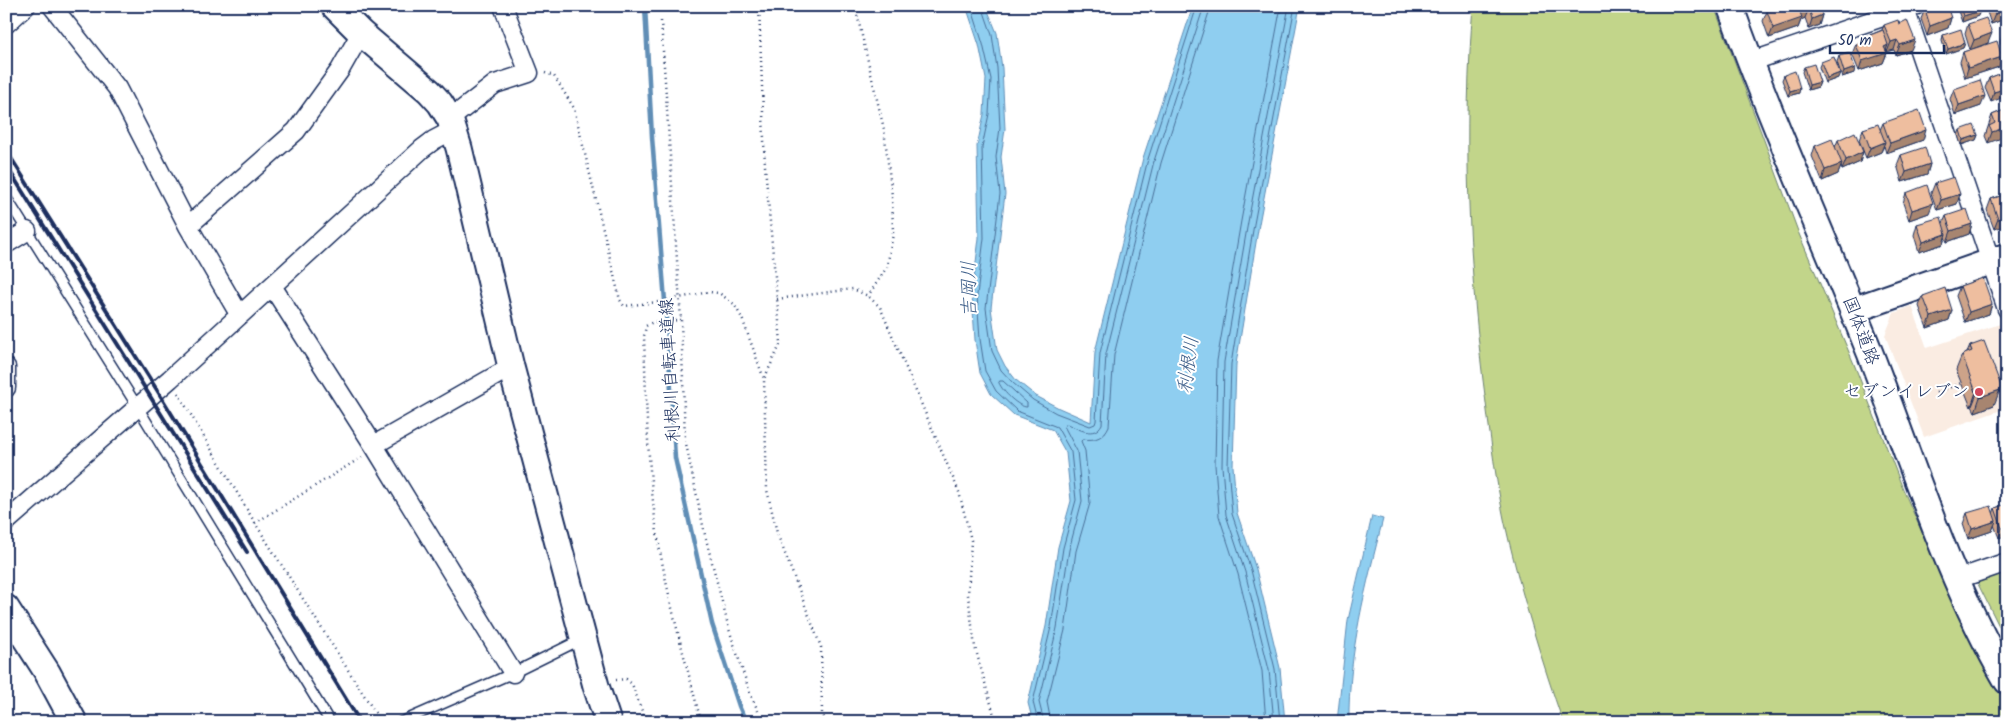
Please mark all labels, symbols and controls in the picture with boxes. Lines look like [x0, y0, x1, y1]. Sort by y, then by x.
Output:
scale bar [1830, 22, 1944, 54]
text: 50 m [1838, 29, 1872, 53]
water label: 吉岡川 [955, 260, 985, 318]
street label: 国体道路 [1834, 292, 1886, 370]
street label: 利根川自転車道線 [653, 297, 689, 443]
water label: 利根川 [1170, 335, 1208, 395]
place label: セブンイレブン [1843, 378, 1969, 407]
marker: セブンイレブン [1973, 386, 1985, 398]

